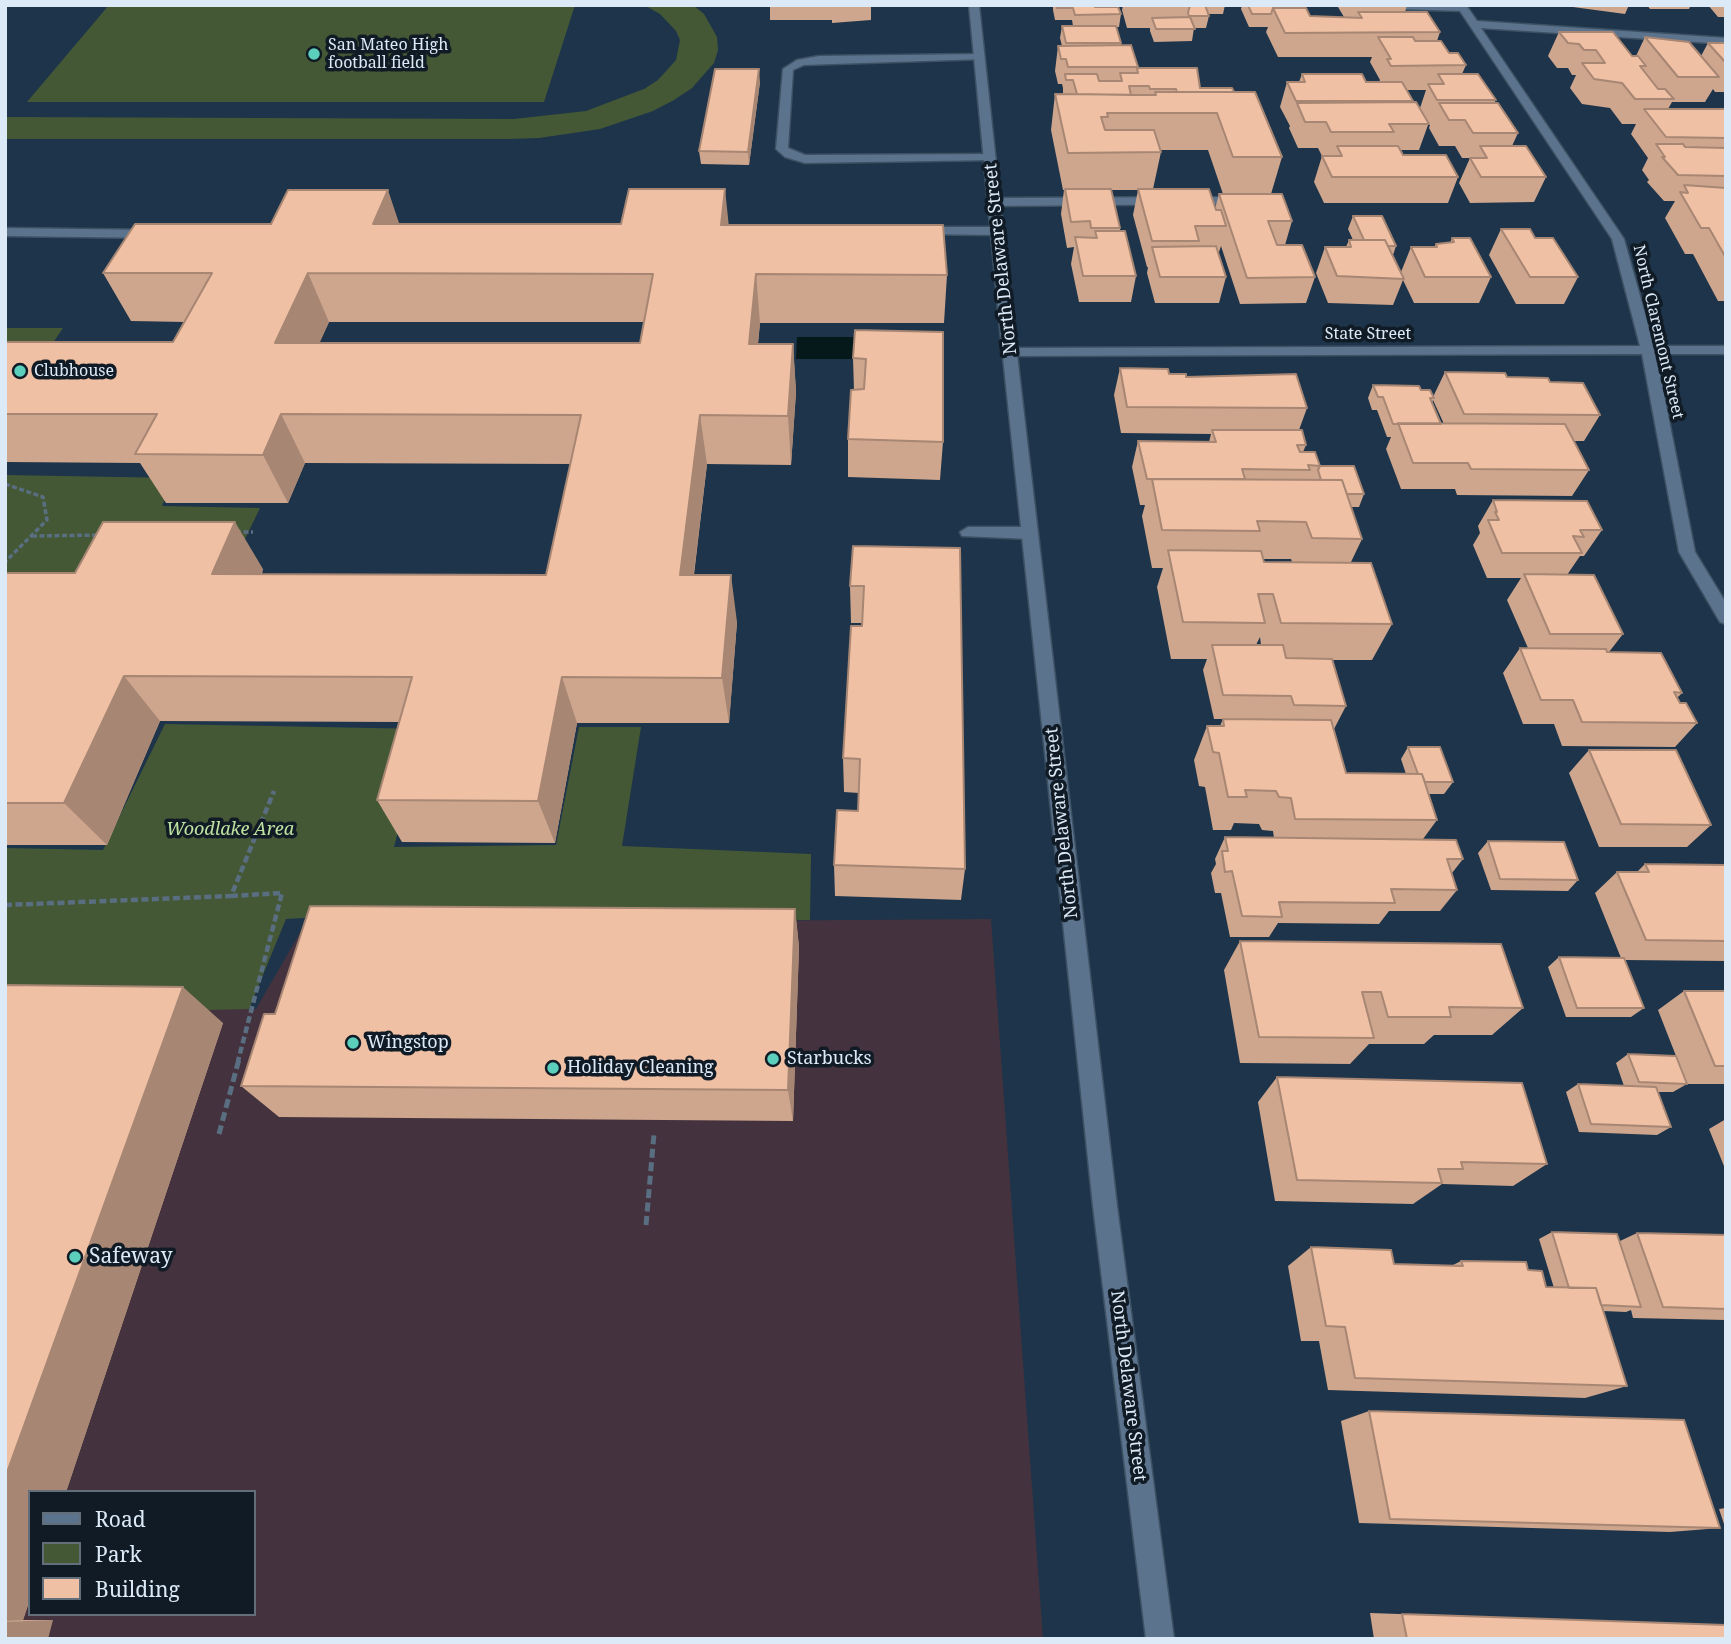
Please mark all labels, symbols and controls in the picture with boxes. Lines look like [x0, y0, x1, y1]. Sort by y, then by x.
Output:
place label: San Mateo High football field [328, 35, 448, 73]
marker: San Mateo High football field [306, 46, 322, 62]
street label: North Delaware Street [980, 162, 1022, 356]
street label: North Claremont Street [1629, 243, 1687, 421]
street label: State Street [1325, 324, 1411, 344]
place label: Clubhouse [34, 361, 114, 381]
marker: Clubhouse [12, 363, 28, 379]
street label: North Delaware Street [1041, 726, 1083, 920]
park label: Woodlake Area [166, 819, 294, 841]
place label: Wingstop [367, 1032, 449, 1054]
marker: Wingstop [345, 1035, 361, 1051]
place label: Starbucks [787, 1048, 872, 1070]
marker: Starbucks [765, 1051, 781, 1067]
place label: Holiday Cleaning [567, 1057, 714, 1079]
marker: Holiday Cleaning [545, 1060, 561, 1076]
place label: Safeway [89, 1244, 173, 1270]
marker: Safeway [67, 1249, 83, 1265]
street label: North Delaware Street [1106, 1289, 1150, 1483]
legend [28, 1490, 256, 1616]
text: Road [95, 1505, 146, 1533]
text: Park [95, 1540, 142, 1568]
text: Building [95, 1575, 180, 1603]

